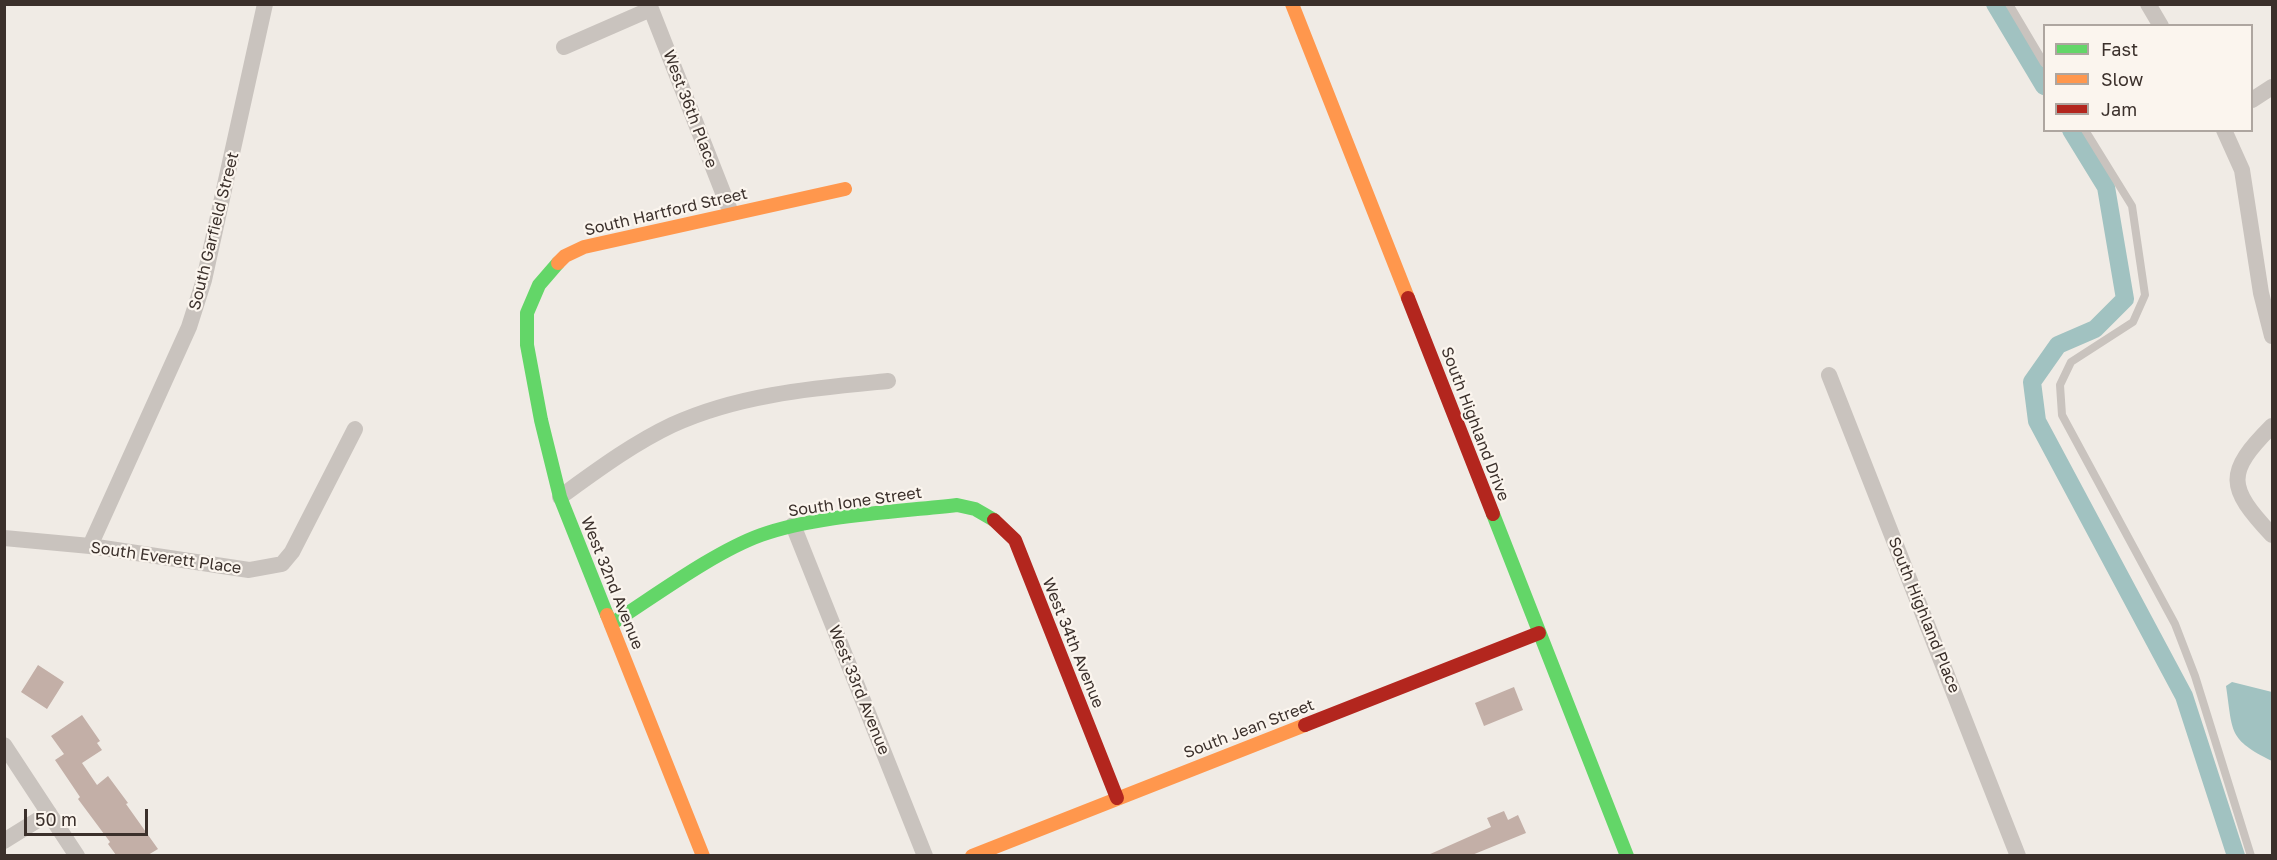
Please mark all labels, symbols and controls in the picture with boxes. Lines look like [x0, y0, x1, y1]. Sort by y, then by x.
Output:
legend [2043, 24, 2253, 132]
text: Fast [2101, 38, 2138, 60]
street label: West 36th Place [659, 47, 721, 171]
text: Slow [2101, 68, 2143, 90]
text: Jam [2101, 98, 2137, 120]
street label: South Garfield Street [185, 150, 243, 312]
street label: South Hartford Street [583, 184, 749, 240]
street label: South Highland Drive [1437, 344, 1513, 504]
street label: South Ione Street [787, 483, 923, 521]
street label: West 32nd Avenue [577, 514, 647, 652]
street label: South Highland Place [1884, 534, 1964, 696]
street label: South Everett Place [89, 538, 243, 578]
street label: West 34th Avenue [1038, 575, 1108, 711]
street label: West 33rd Avenue [824, 622, 894, 758]
street label: South Jean Street [1181, 695, 1317, 763]
scale bar [27, 797, 152, 835]
text: 50 m [35, 808, 77, 830]

